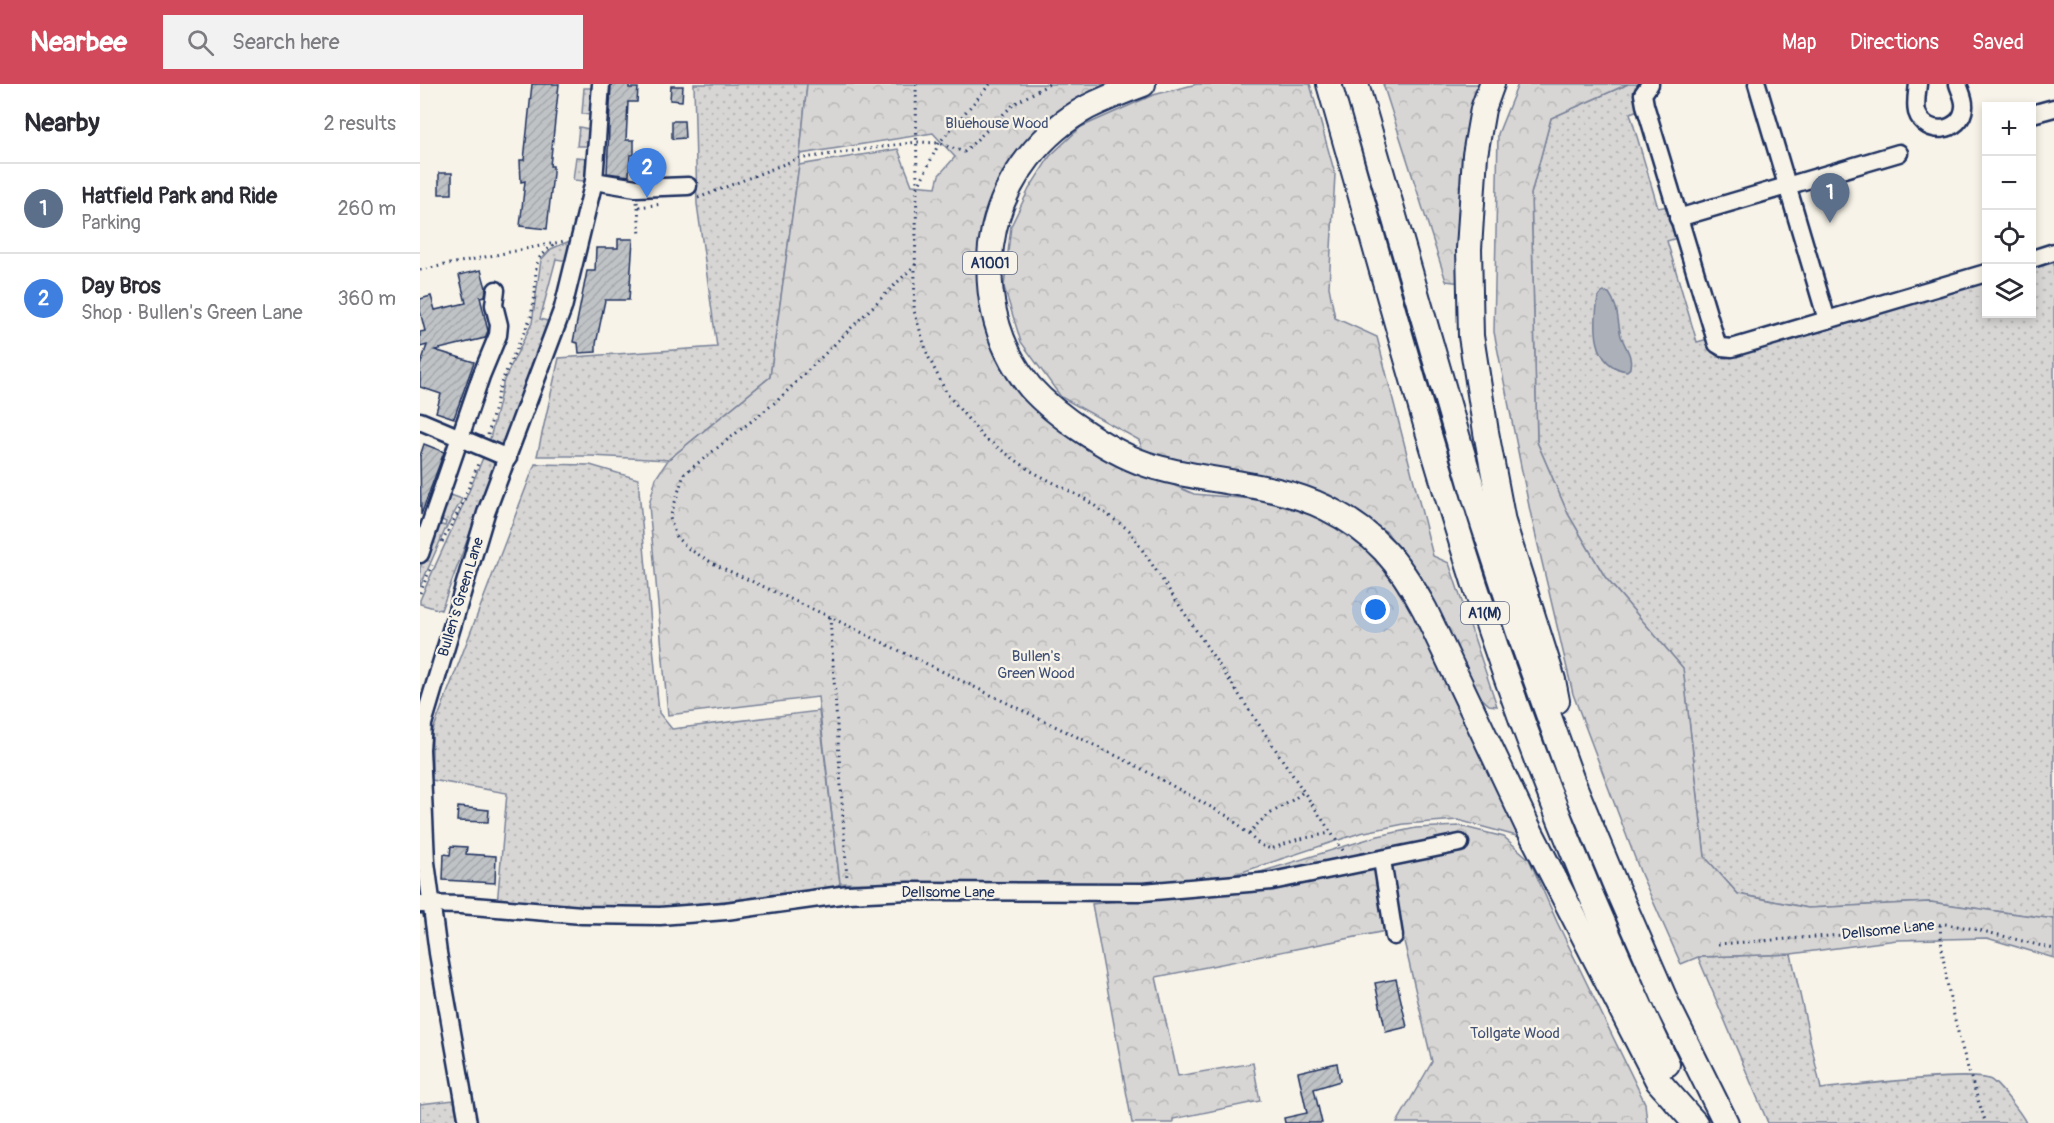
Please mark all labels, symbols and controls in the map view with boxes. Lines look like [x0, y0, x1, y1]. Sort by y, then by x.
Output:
search box [163, 15, 583, 69]
text: Nearbee [30, 25, 127, 60]
icon: search [184, 26, 217, 59]
text: Search here [232, 28, 340, 56]
text: Map [1782, 29, 1817, 56]
text: Directions [1850, 29, 1939, 56]
text: Saved [1972, 29, 2024, 56]
map controls [1982, 102, 2036, 318]
button: + [1982, 102, 2036, 156]
text: Nearby [24, 107, 100, 139]
text: 2 results [324, 111, 396, 136]
park label: Bluehouse Wood [945, 114, 1049, 133]
pin: 2 [628, 148, 666, 198]
button: − [1982, 156, 2036, 210]
pin: 1 [1810, 174, 1850, 223]
text: Hatfield Park and Ride [81, 182, 277, 210]
text: 1 [40, 196, 47, 221]
text: 260 m [337, 196, 396, 221]
text: Parking [81, 210, 141, 235]
button: locate [1982, 210, 2036, 264]
road number: A1001 [963, 252, 1017, 274]
button: layers [1982, 264, 2036, 318]
text: Day Bros [81, 272, 161, 300]
text: 2 [38, 286, 49, 311]
text: 360 m [337, 286, 396, 311]
text: Shop · Bullen's Green Lane [81, 300, 303, 325]
street label: Bullen's Green Lane [434, 534, 488, 659]
your location [1361, 595, 1390, 624]
road number: A1(M) [1461, 602, 1509, 624]
park label: Bullen's Green Wood [997, 647, 1075, 683]
street label: Dellsome Lane [901, 883, 995, 902]
street label: Dellsome Lane [1841, 916, 1936, 944]
park label: Tollgate Wood [1470, 1024, 1560, 1043]

